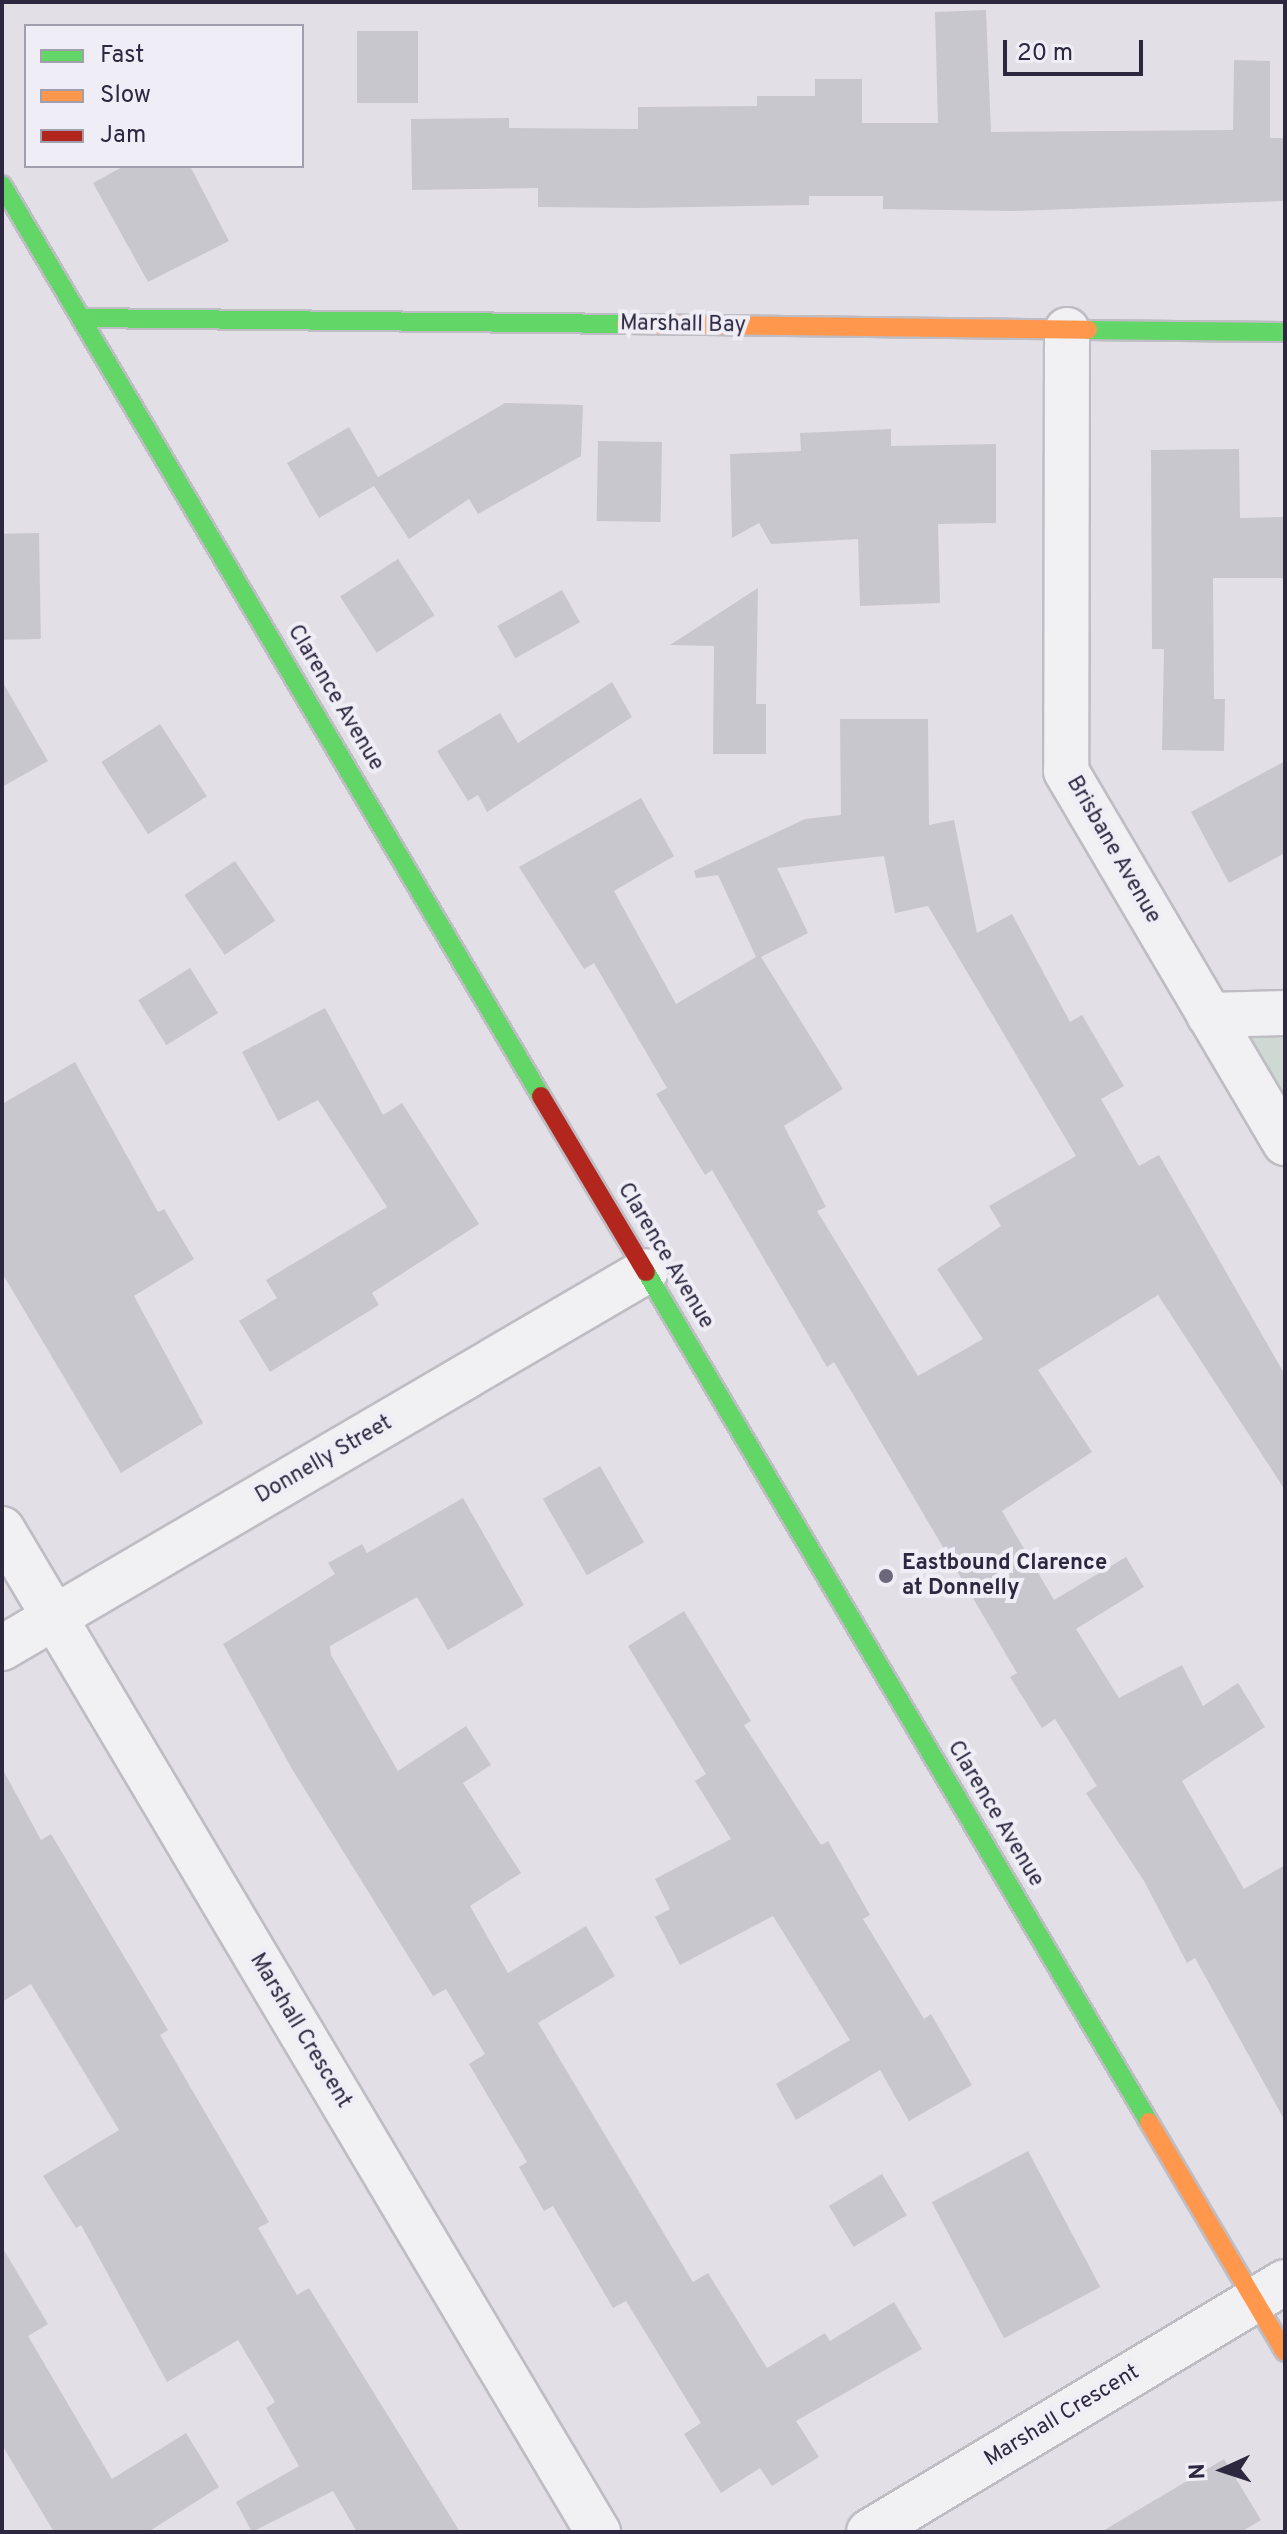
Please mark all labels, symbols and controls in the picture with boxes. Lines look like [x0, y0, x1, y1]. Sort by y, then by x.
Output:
legend [24, 24, 304, 168]
scale bar [1007, 24, 1147, 74]
text: 20 m [1017, 39, 1073, 69]
text: Fast [100, 41, 144, 71]
text: Slow [100, 81, 151, 111]
text: Jam [100, 121, 146, 151]
street label: Marshall Bay [620, 311, 746, 339]
street label: Clarence Avenue [281, 620, 389, 776]
street label: Brisbane Avenue [1060, 771, 1166, 929]
street label: Clarence Avenue [611, 1178, 719, 1334]
street label: Donnelly Street [251, 1410, 397, 1510]
place label: Eastbound Clarence at Donnelly [902, 1550, 1107, 1602]
marker: Eastbound Clarence at Donnelly [877, 1567, 895, 1585]
street label: Clarence Avenue [941, 1736, 1049, 1892]
street label: Marshall Crescent [243, 1949, 357, 2113]
street label: Marshall Crescent [980, 2359, 1144, 2473]
north arrow [1183, 2430, 1263, 2510]
text: N [1185, 2463, 1212, 2480]

